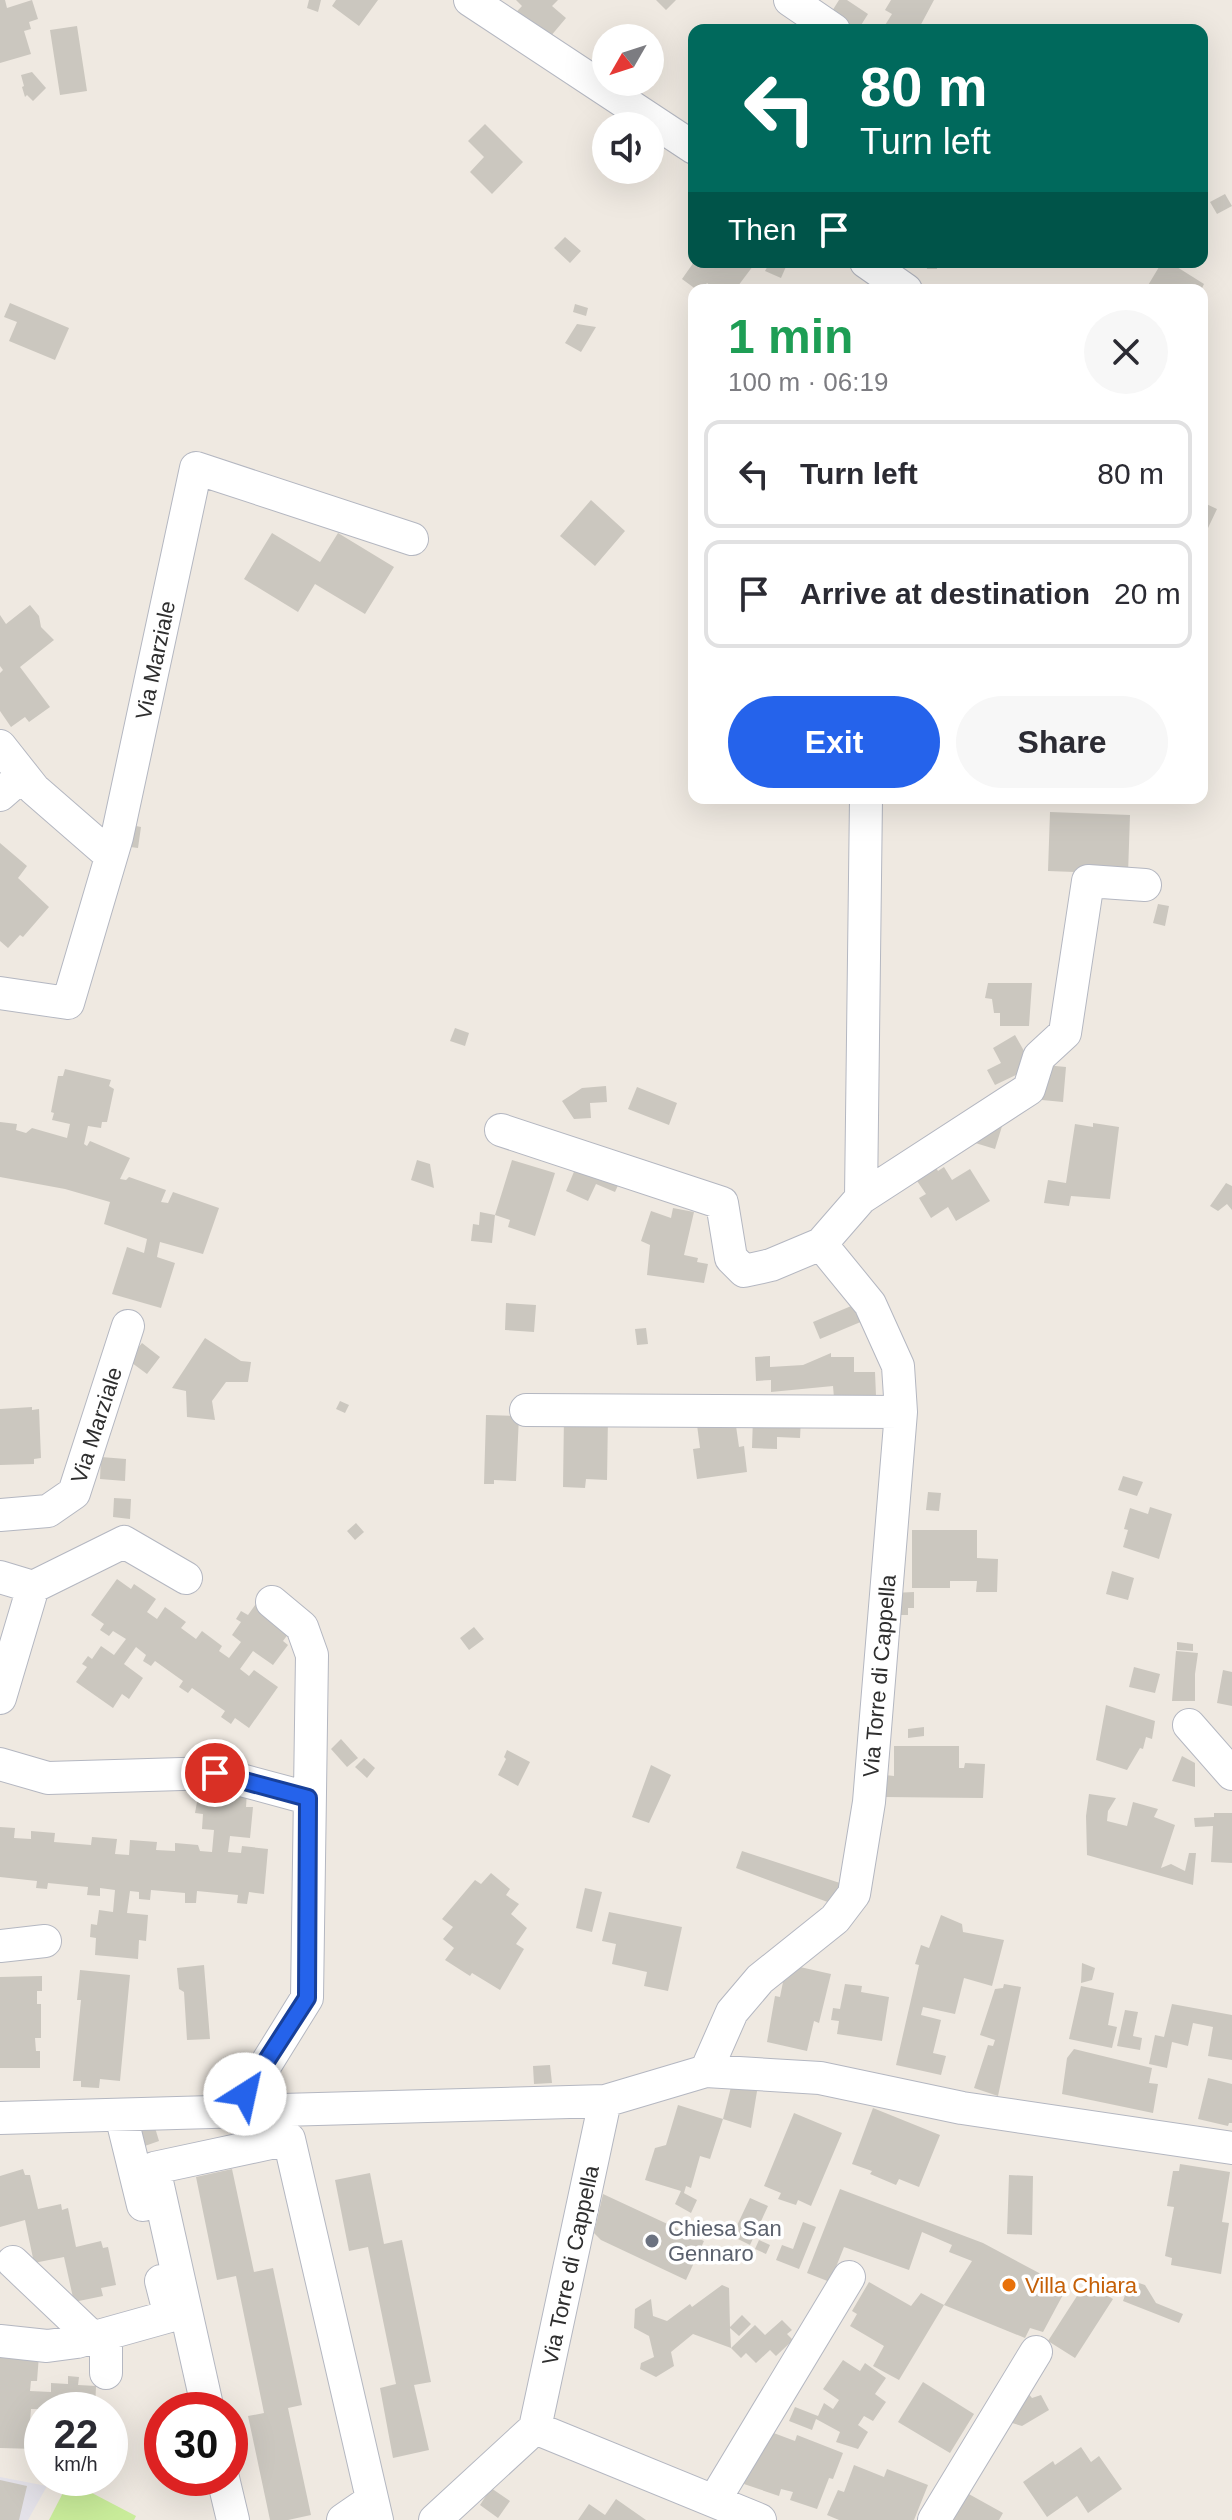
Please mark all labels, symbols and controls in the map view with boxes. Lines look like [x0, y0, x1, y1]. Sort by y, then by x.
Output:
north arrow [592, 24, 664, 96]
map controls [592, 24, 664, 184]
text: 80 m [860, 55, 988, 118]
icon: left [728, 56, 832, 160]
button: sound [592, 112, 664, 184]
text: Turn left [860, 121, 991, 162]
icon: arrive [812, 208, 856, 252]
text: Then [728, 213, 796, 246]
text: 1 min [728, 310, 853, 363]
button: close [1084, 310, 1168, 394]
text: 100 m · 06:19 [728, 367, 888, 397]
icon: left [732, 452, 776, 496]
text: Turn left [800, 457, 918, 490]
text: 80 m [1097, 457, 1164, 490]
icon: arrive [732, 572, 776, 616]
text: Arrive at destination [800, 577, 1090, 610]
text: 20 m [1114, 577, 1181, 610]
street label: Via Marziale [131, 598, 180, 722]
button: Exit [728, 696, 940, 788]
button: Share [956, 696, 1168, 788]
street label: Via Marziale [66, 1364, 127, 1486]
street label: Via Torre di Cappella [858, 1573, 901, 1778]
pin [181, 1739, 249, 1807]
icon: arrive [193, 1751, 237, 1795]
position arrow [203, 2052, 287, 2136]
street label: Via Torre di Cappella [537, 2162, 604, 2367]
place label: Chiesa San Gennaro [668, 2216, 782, 2266]
marker: Chiesa San Gennaro [643, 2232, 661, 2250]
place label: Villa Chiara [1025, 2273, 1138, 2298]
marker: Villa Chiara [1000, 2276, 1018, 2294]
speed limit sign: 30 [144, 2392, 248, 2496]
text: 22 [54, 2412, 98, 2456]
text: km/h [54, 2453, 98, 2475]

